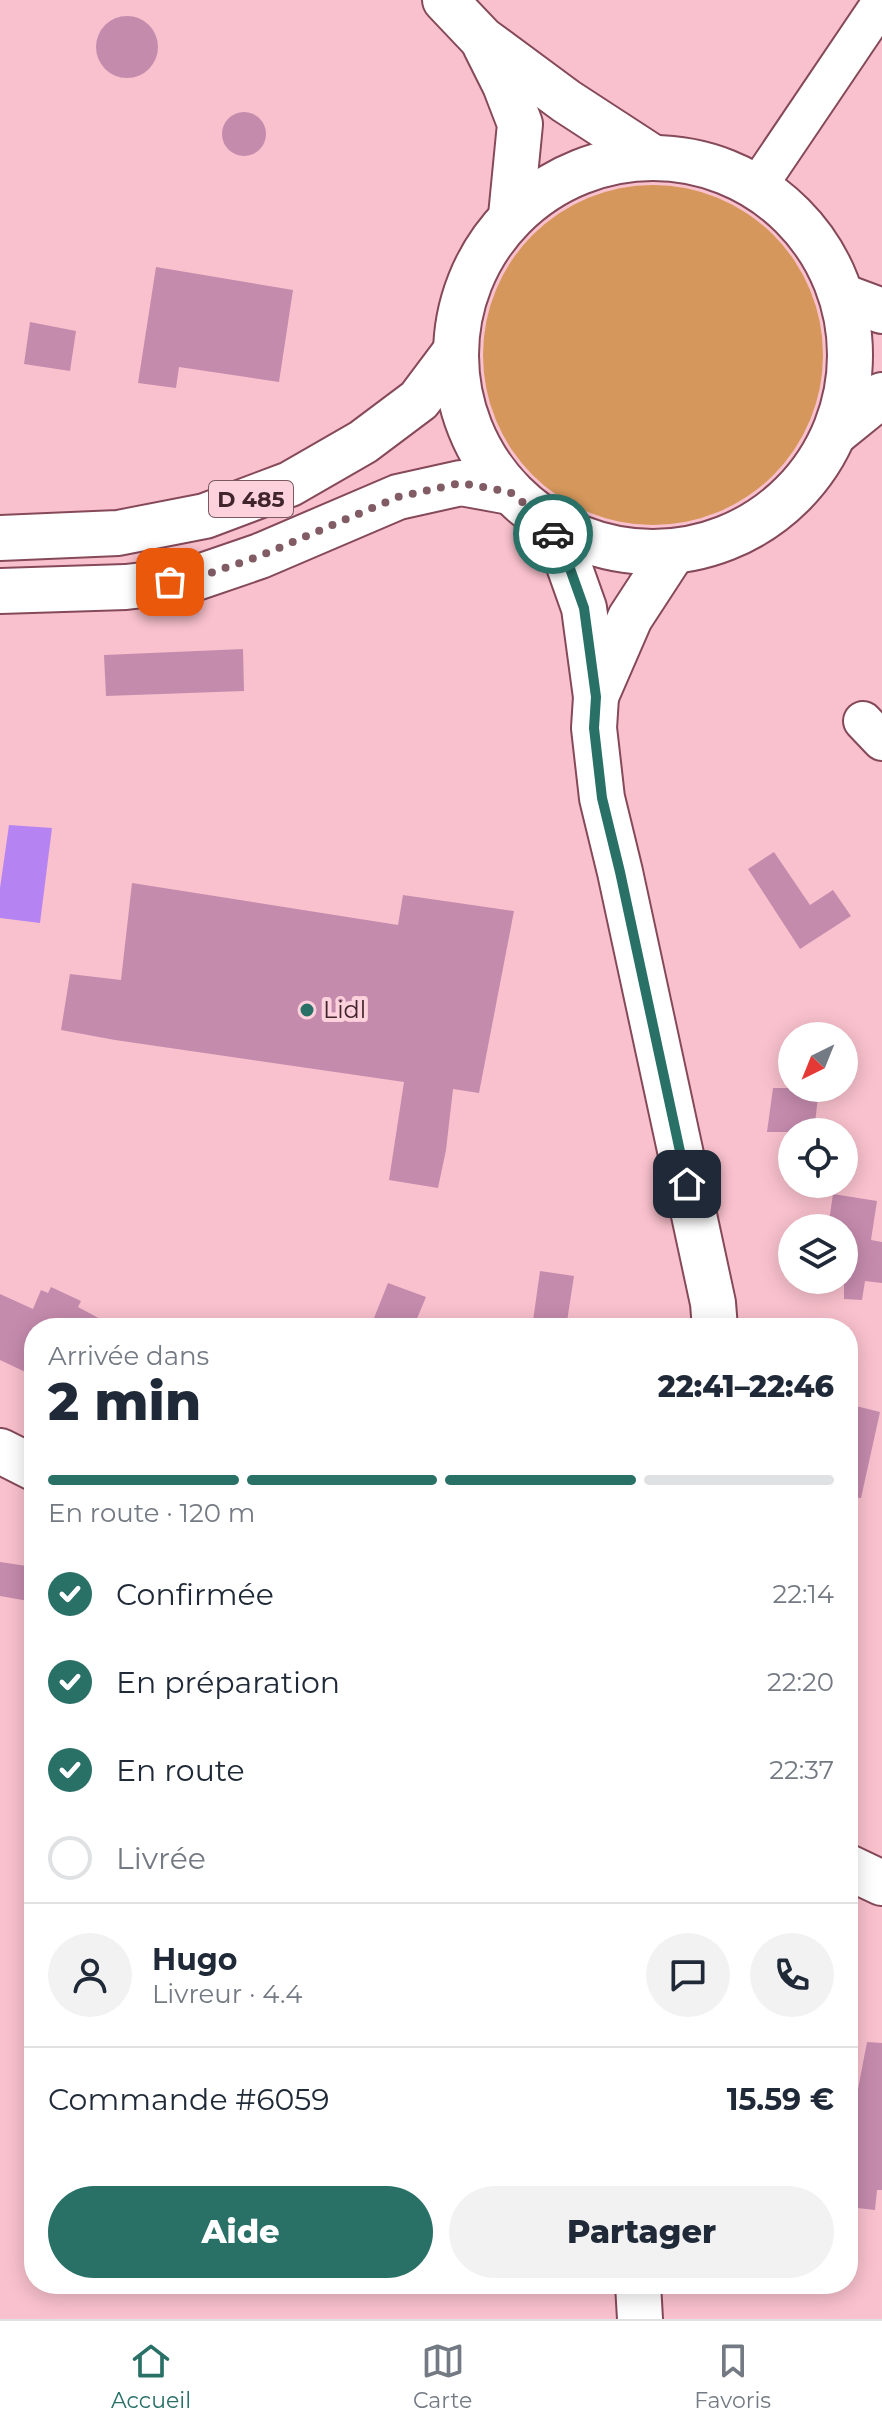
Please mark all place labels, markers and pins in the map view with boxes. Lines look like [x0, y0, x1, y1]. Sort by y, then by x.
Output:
pin [136, 548, 204, 616]
place label: Lidl [323, 995, 366, 1024]
marker: Lidl [298, 1001, 316, 1019]
pin [653, 1150, 721, 1218]

